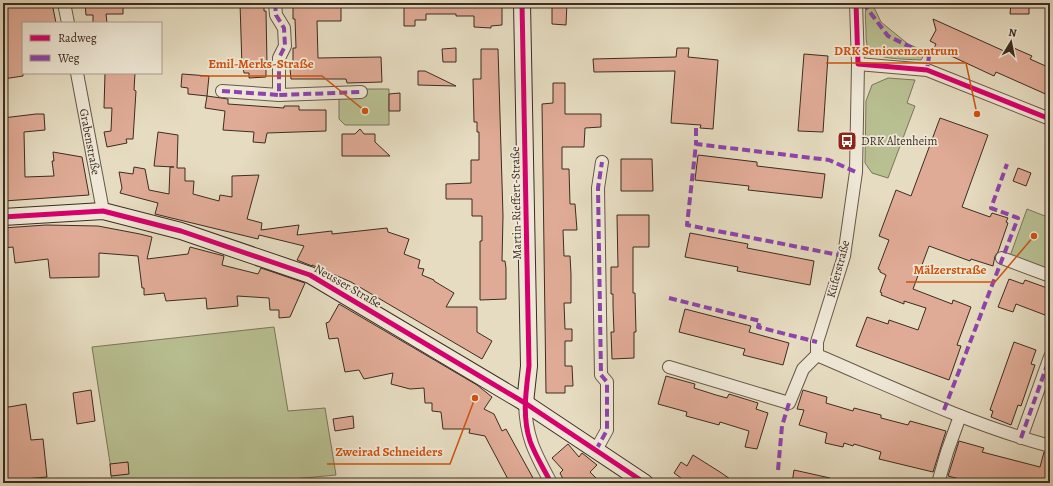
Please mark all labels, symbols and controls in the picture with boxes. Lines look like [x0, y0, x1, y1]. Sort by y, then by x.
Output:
legend [22, 22, 162, 74]
north arrow [991, 22, 1031, 62]
text: N [1007, 25, 1018, 41]
text: Radweg [58, 30, 97, 46]
callout: DRK Seniorenzentrum [826, 38, 966, 63]
text: DRK Seniorenzentrum [834, 42, 958, 59]
text: Weg [57, 50, 80, 66]
callout: Emil-Merks-Straße [200, 51, 322, 76]
text: Emil-Merks-Straße [208, 55, 314, 72]
street label: Grabenstraße [76, 107, 104, 176]
bus stop icon: DRK Altenheim [836, 130, 858, 152]
place label: DRK Altenheim [861, 133, 937, 149]
street label: Martin-Rieffert-Straße [507, 146, 525, 260]
street label: Küferstraße [823, 239, 853, 299]
callout: Mälzerstraße [906, 257, 995, 282]
street label: Neusser Straße [311, 260, 385, 312]
text: Mälzerstraße [913, 261, 987, 278]
callout: Zweirad Schneiders [327, 439, 450, 464]
text: Zweirad Schneiders [335, 443, 443, 460]

